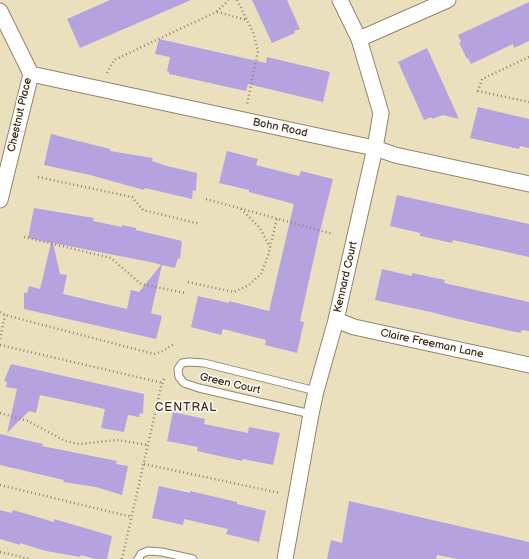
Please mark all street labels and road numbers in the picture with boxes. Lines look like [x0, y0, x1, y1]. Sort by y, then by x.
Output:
street label: Chestnut Place [5, 77, 35, 153]
street label: Bohn Road [251, 116, 309, 140]
street label: Kennard Court [331, 240, 361, 314]
street label: Claire Freeman Lane [379, 327, 485, 361]
street label: Green Court [198, 371, 262, 397]

